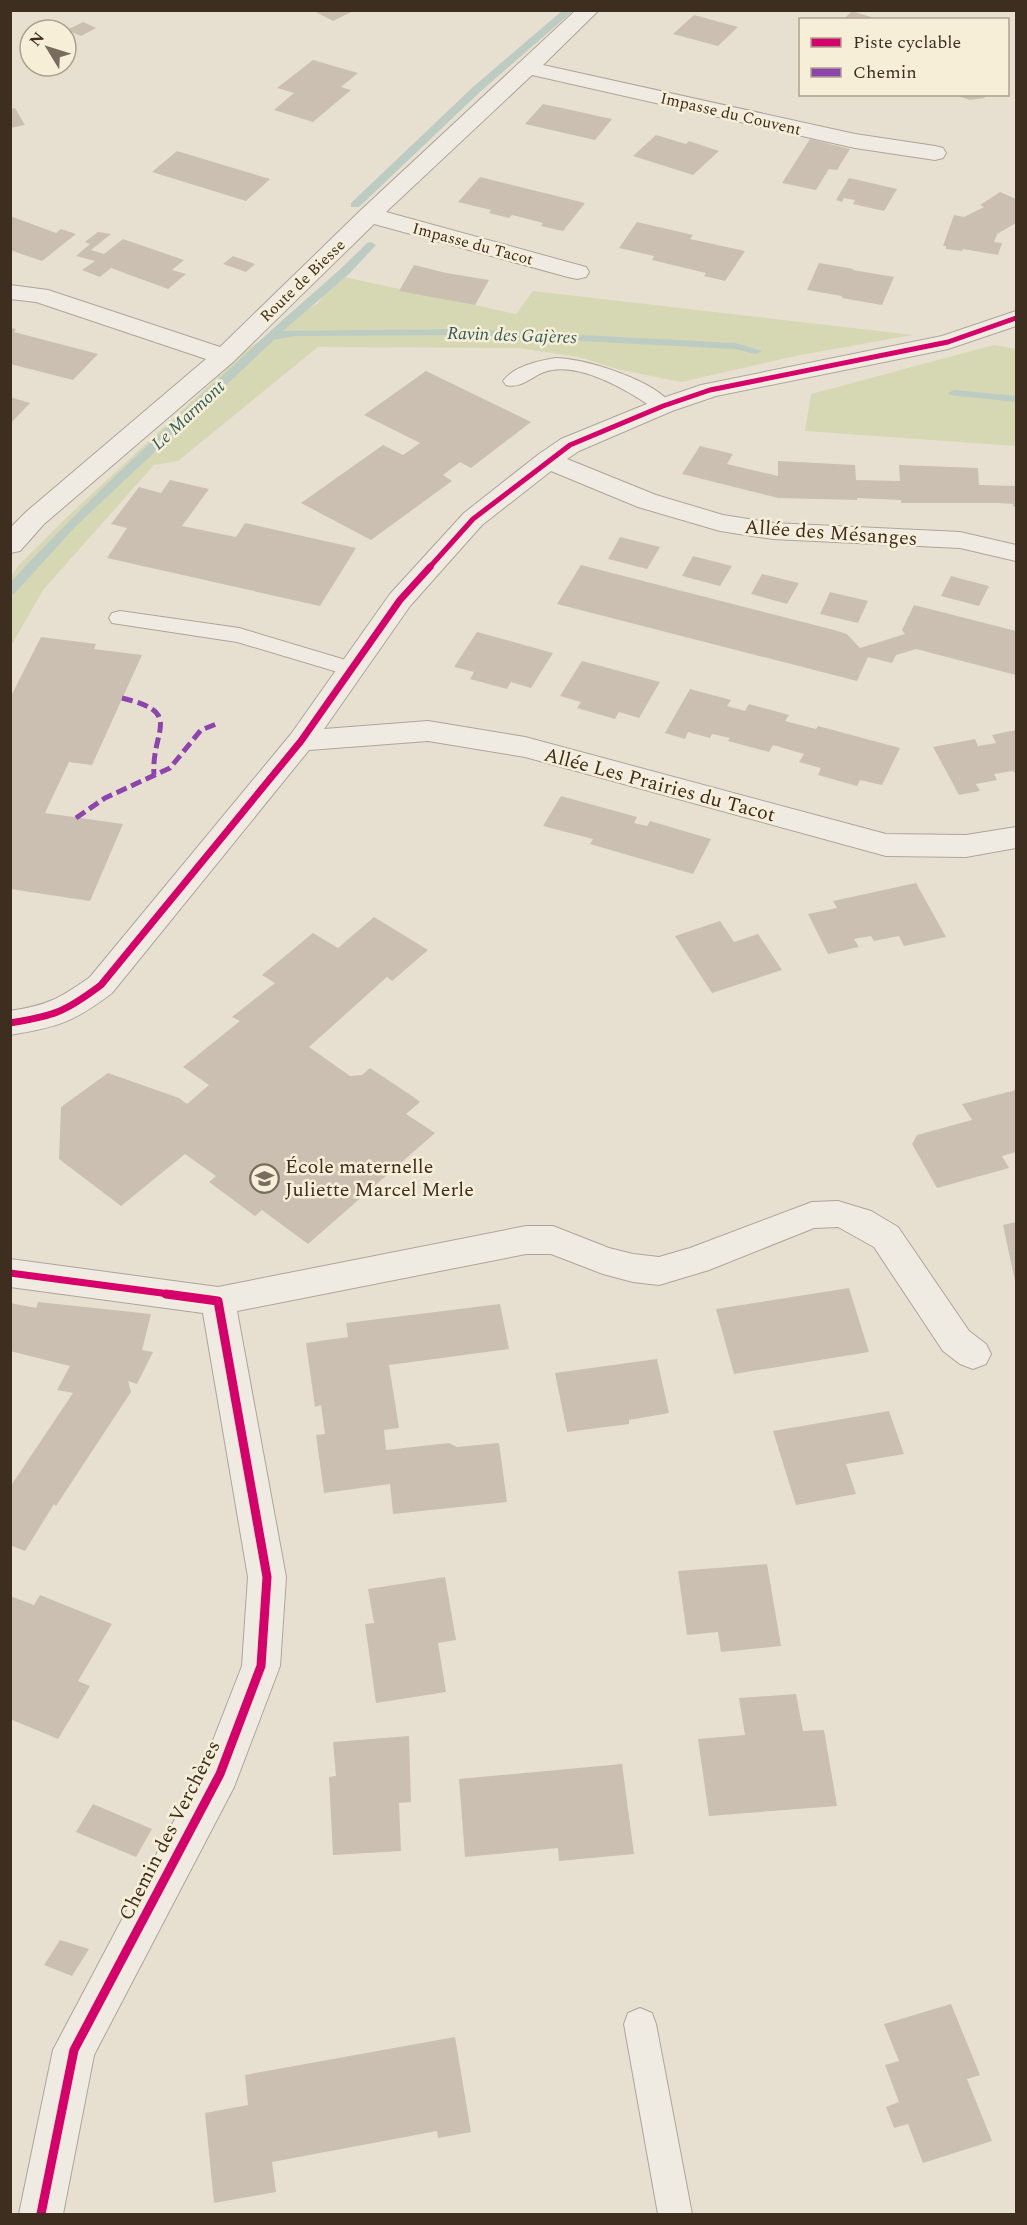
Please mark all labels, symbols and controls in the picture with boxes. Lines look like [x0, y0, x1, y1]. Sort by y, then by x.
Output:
north arrow [18, 18, 78, 78]
legend [799, 18, 1009, 96]
text: N [23, 27, 50, 52]
text: Piste cyclable [853, 29, 961, 56]
text: Chemin [853, 59, 917, 86]
street label: Impasse du Couvent [658, 86, 804, 142]
street label: Impasse du Tacot [410, 216, 536, 272]
street label: Route de Biesse [254, 234, 351, 328]
water label: Ravin des Gajères [447, 320, 578, 351]
water label: Le Marmont [145, 374, 232, 457]
street label: Allée des Mésanges [743, 512, 918, 554]
street label: Allée Les Prairies du Tacot [541, 740, 779, 830]
place label: École maternelle Juliette Marcel Merle [285, 1152, 474, 1205]
school or university icon: École maternelle Juliette Marcel Merle [248, 1162, 280, 1194]
street label: Chemin des Verchères [111, 1735, 228, 1926]

